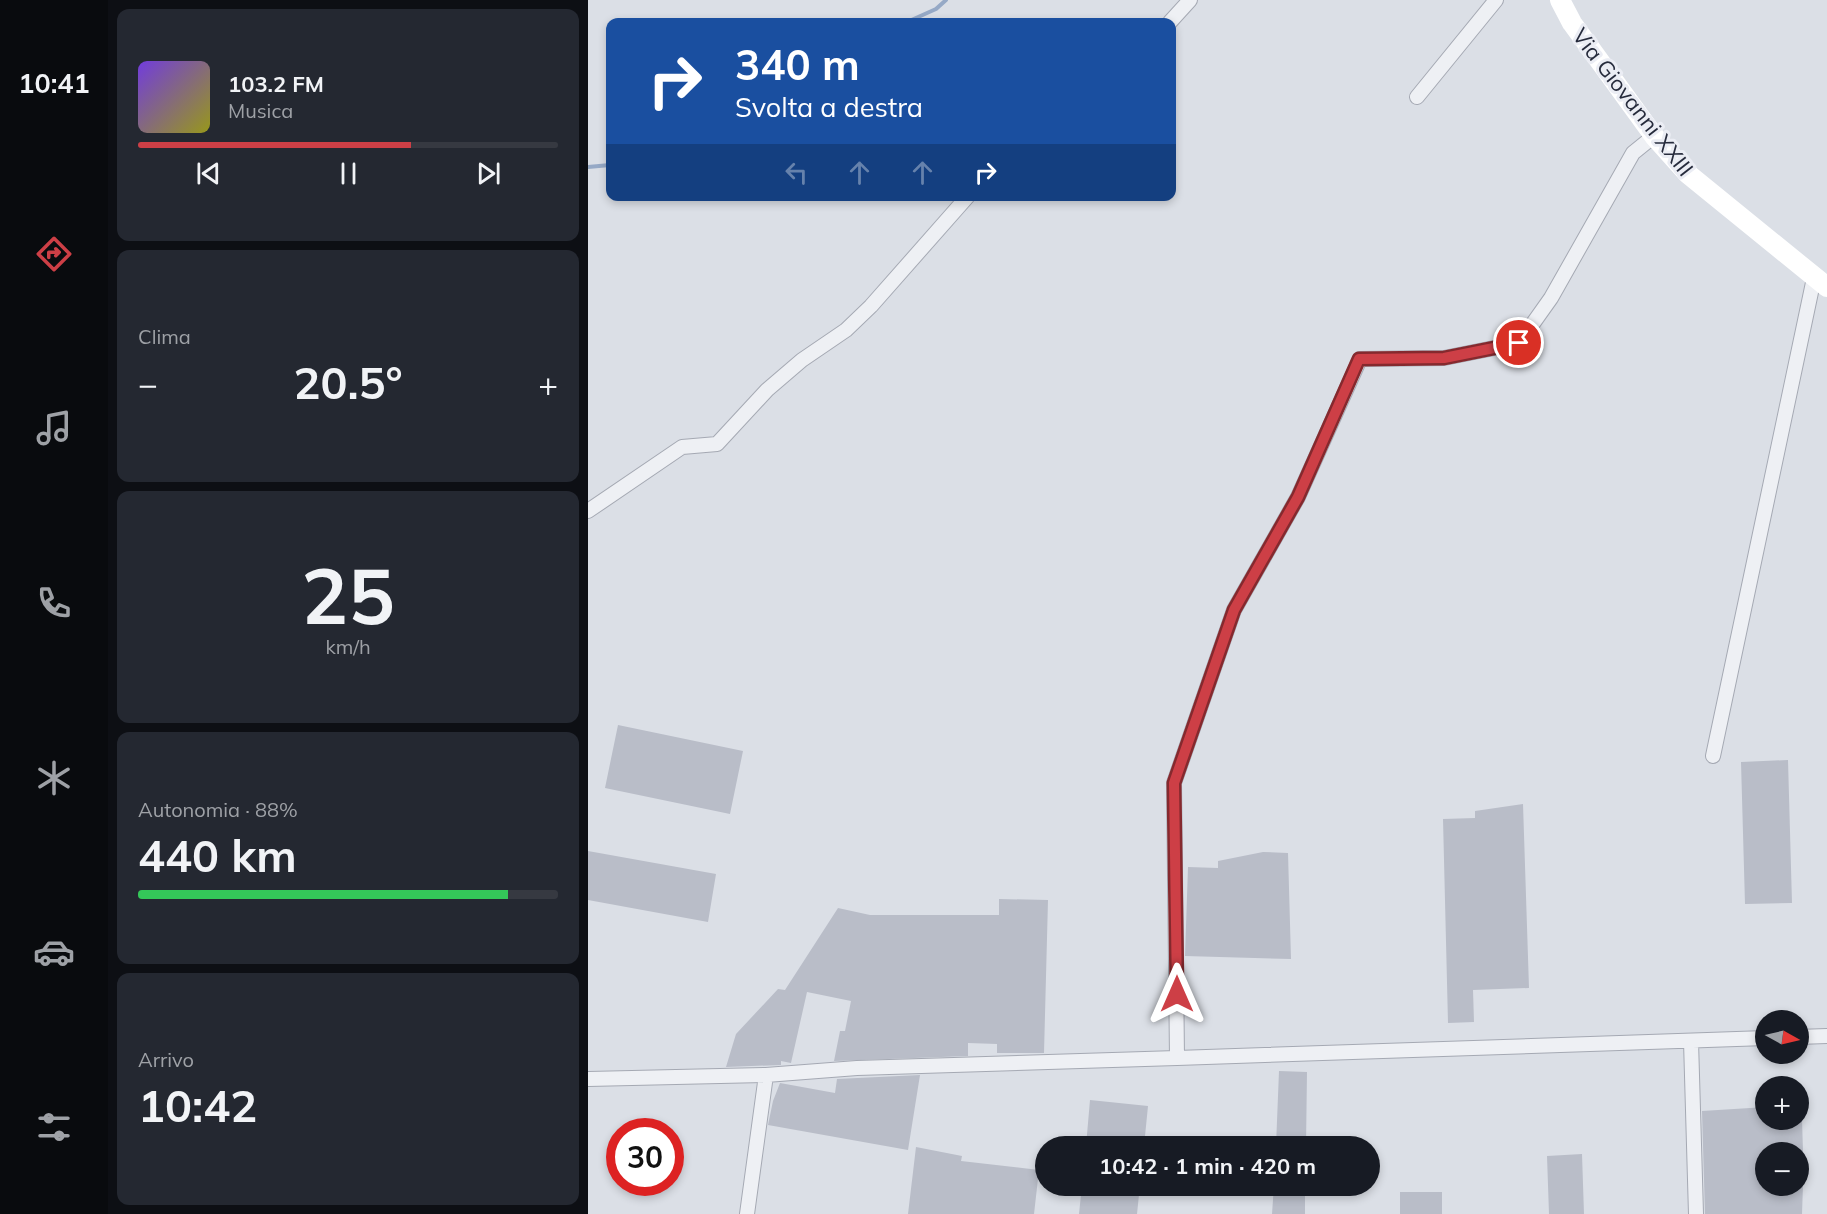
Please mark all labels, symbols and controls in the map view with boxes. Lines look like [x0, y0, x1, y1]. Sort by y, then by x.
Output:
street label: Via Giovanni XXIII [1566, 22, 1700, 182]
text: 340 m [735, 38, 860, 91]
icon: right [636, 42, 714, 120]
text: 10:41 [18, 66, 90, 100]
text: 103.2 FM [228, 70, 324, 98]
text: Svolta a destra [735, 90, 923, 124]
text: Musica [228, 98, 293, 123]
icon: left [780, 156, 813, 189]
icon: ahead [843, 156, 876, 189]
icon: ahead [906, 156, 939, 189]
icon: right [969, 156, 1002, 189]
icon: previous [192, 157, 225, 190]
icon: pause [332, 157, 365, 190]
icon: next [472, 157, 505, 190]
icon: directions [33, 233, 75, 275]
pin [1493, 317, 1544, 368]
text: Clima [138, 324, 191, 349]
icon: arrive [1502, 326, 1535, 359]
text: 20.5° [293, 354, 403, 410]
text: − [138, 363, 158, 404]
text: + [538, 363, 558, 404]
icon: music [33, 407, 75, 449]
text: 25 [301, 546, 395, 644]
icon: phone [33, 582, 75, 624]
text: km/h [325, 634, 371, 659]
icon: climate [33, 757, 75, 799]
text: Autonomia · 88% [138, 797, 298, 822]
text: 440 km [138, 827, 297, 883]
icon: car [33, 931, 75, 973]
position arrow [1145, 962, 1209, 1026]
north arrow [1755, 1010, 1809, 1064]
map controls [1755, 1010, 1809, 1196]
text: Arrivo [138, 1047, 194, 1072]
button: + [1755, 1076, 1809, 1130]
text: 10:42 [138, 1077, 257, 1133]
icon: filters [33, 1106, 75, 1148]
speed limit sign: 30 [606, 1118, 684, 1196]
button: − [1755, 1142, 1809, 1196]
text: 10:42 · 1 min · 420 m [1099, 1152, 1316, 1180]

